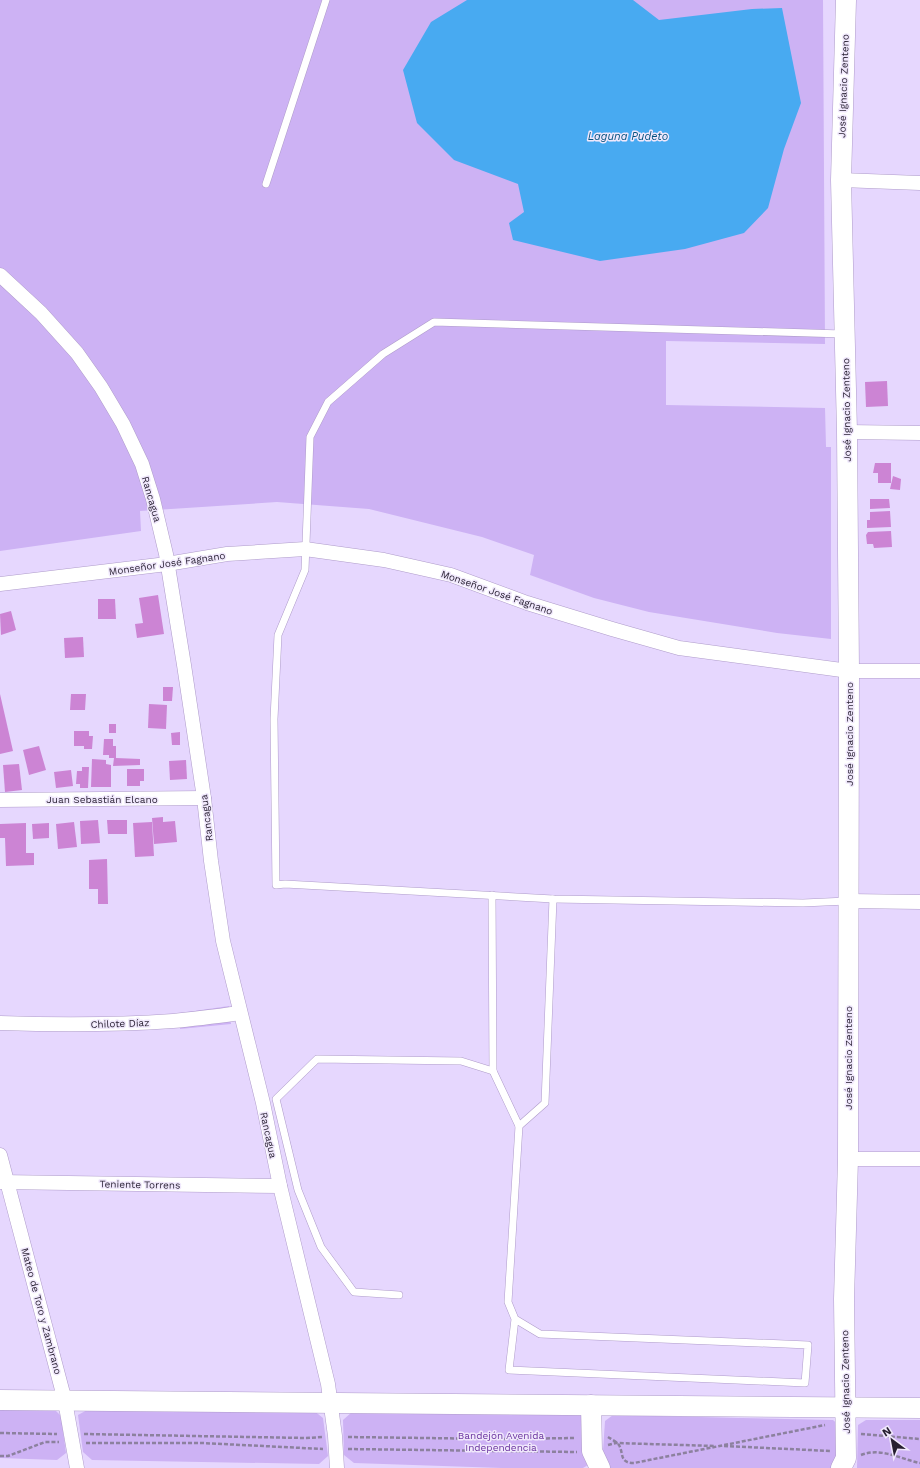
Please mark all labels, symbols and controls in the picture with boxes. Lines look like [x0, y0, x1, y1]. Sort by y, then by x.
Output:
street label: José Ignacio Zenteno [836, 34, 851, 138]
water label: Laguna Pudeto [588, 130, 668, 143]
street label: José Ignacio Zenteno [840, 358, 853, 462]
street label: Rancagua [140, 475, 163, 524]
street label: Monseñor José Fagnano [108, 550, 226, 577]
street label: Monseñor José Fagnano [439, 568, 554, 617]
street label: José Ignacio Zenteno [844, 682, 855, 786]
street label: Juan Sebastián Elcano [46, 794, 158, 805]
street label: Rancagua [198, 794, 215, 842]
street label: José Ignacio Zenteno [843, 1006, 854, 1110]
street label: Chilote Díaz [90, 1017, 150, 1030]
street label: Rancagua [258, 1111, 279, 1160]
street label: Teniente Torrens [100, 1178, 180, 1191]
street label: Mateo de Toro y Zambrano [19, 1247, 64, 1376]
street label: José Ignacio Zenteno [839, 1330, 852, 1434]
north arrow [872, 1420, 912, 1460]
text: N [880, 1424, 894, 1440]
park label: Bandejón Avenida Independencia [458, 1430, 544, 1453]

